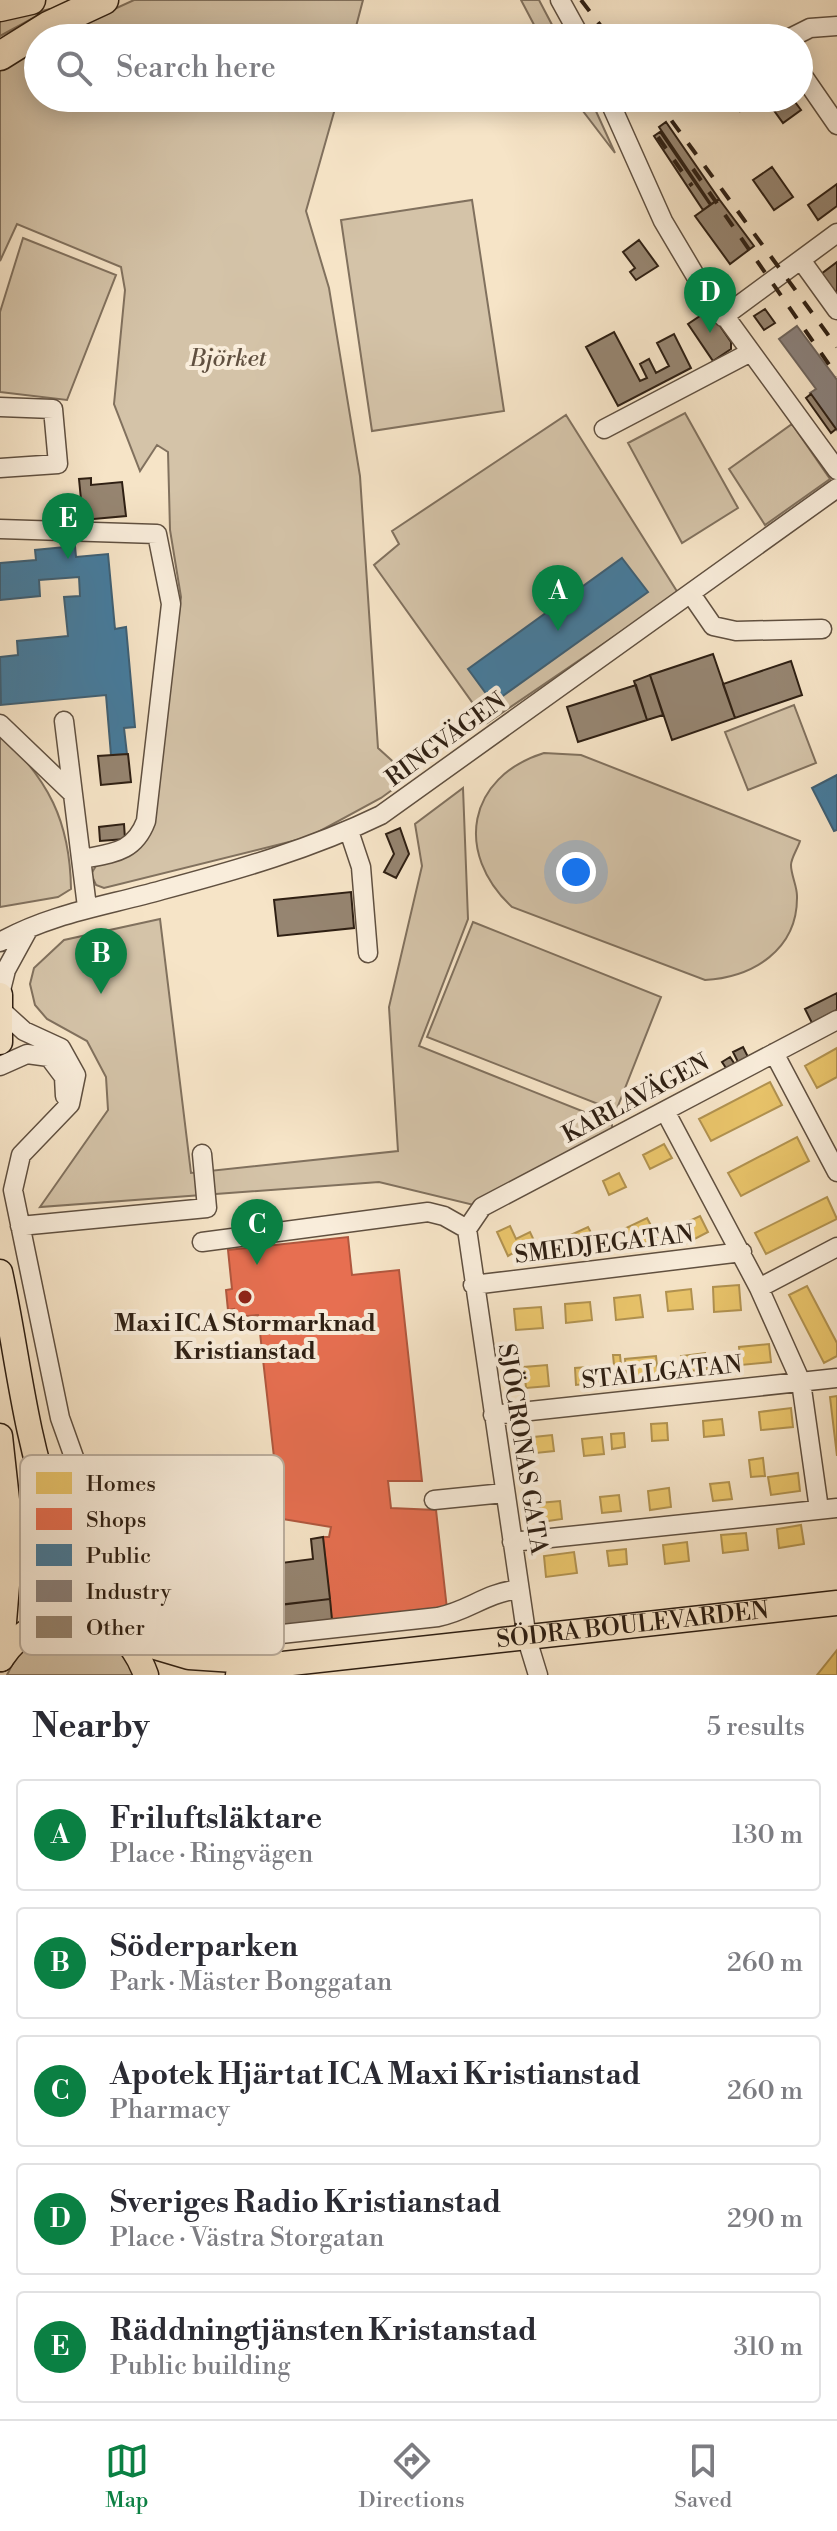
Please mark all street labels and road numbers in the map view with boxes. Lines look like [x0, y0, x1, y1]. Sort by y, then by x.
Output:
street label: RINGVÄGEN [379, 685, 512, 794]
street label: KARLAVÄGEN [557, 1047, 715, 1150]
street label: SMEDJEGATAN [513, 1219, 695, 1271]
street label: SJÖCRONAS GATA [491, 1341, 555, 1557]
street label: STALLGATAN [580, 1350, 744, 1396]
street label: SÖDRA BOULEVARDEN [495, 1596, 770, 1655]

